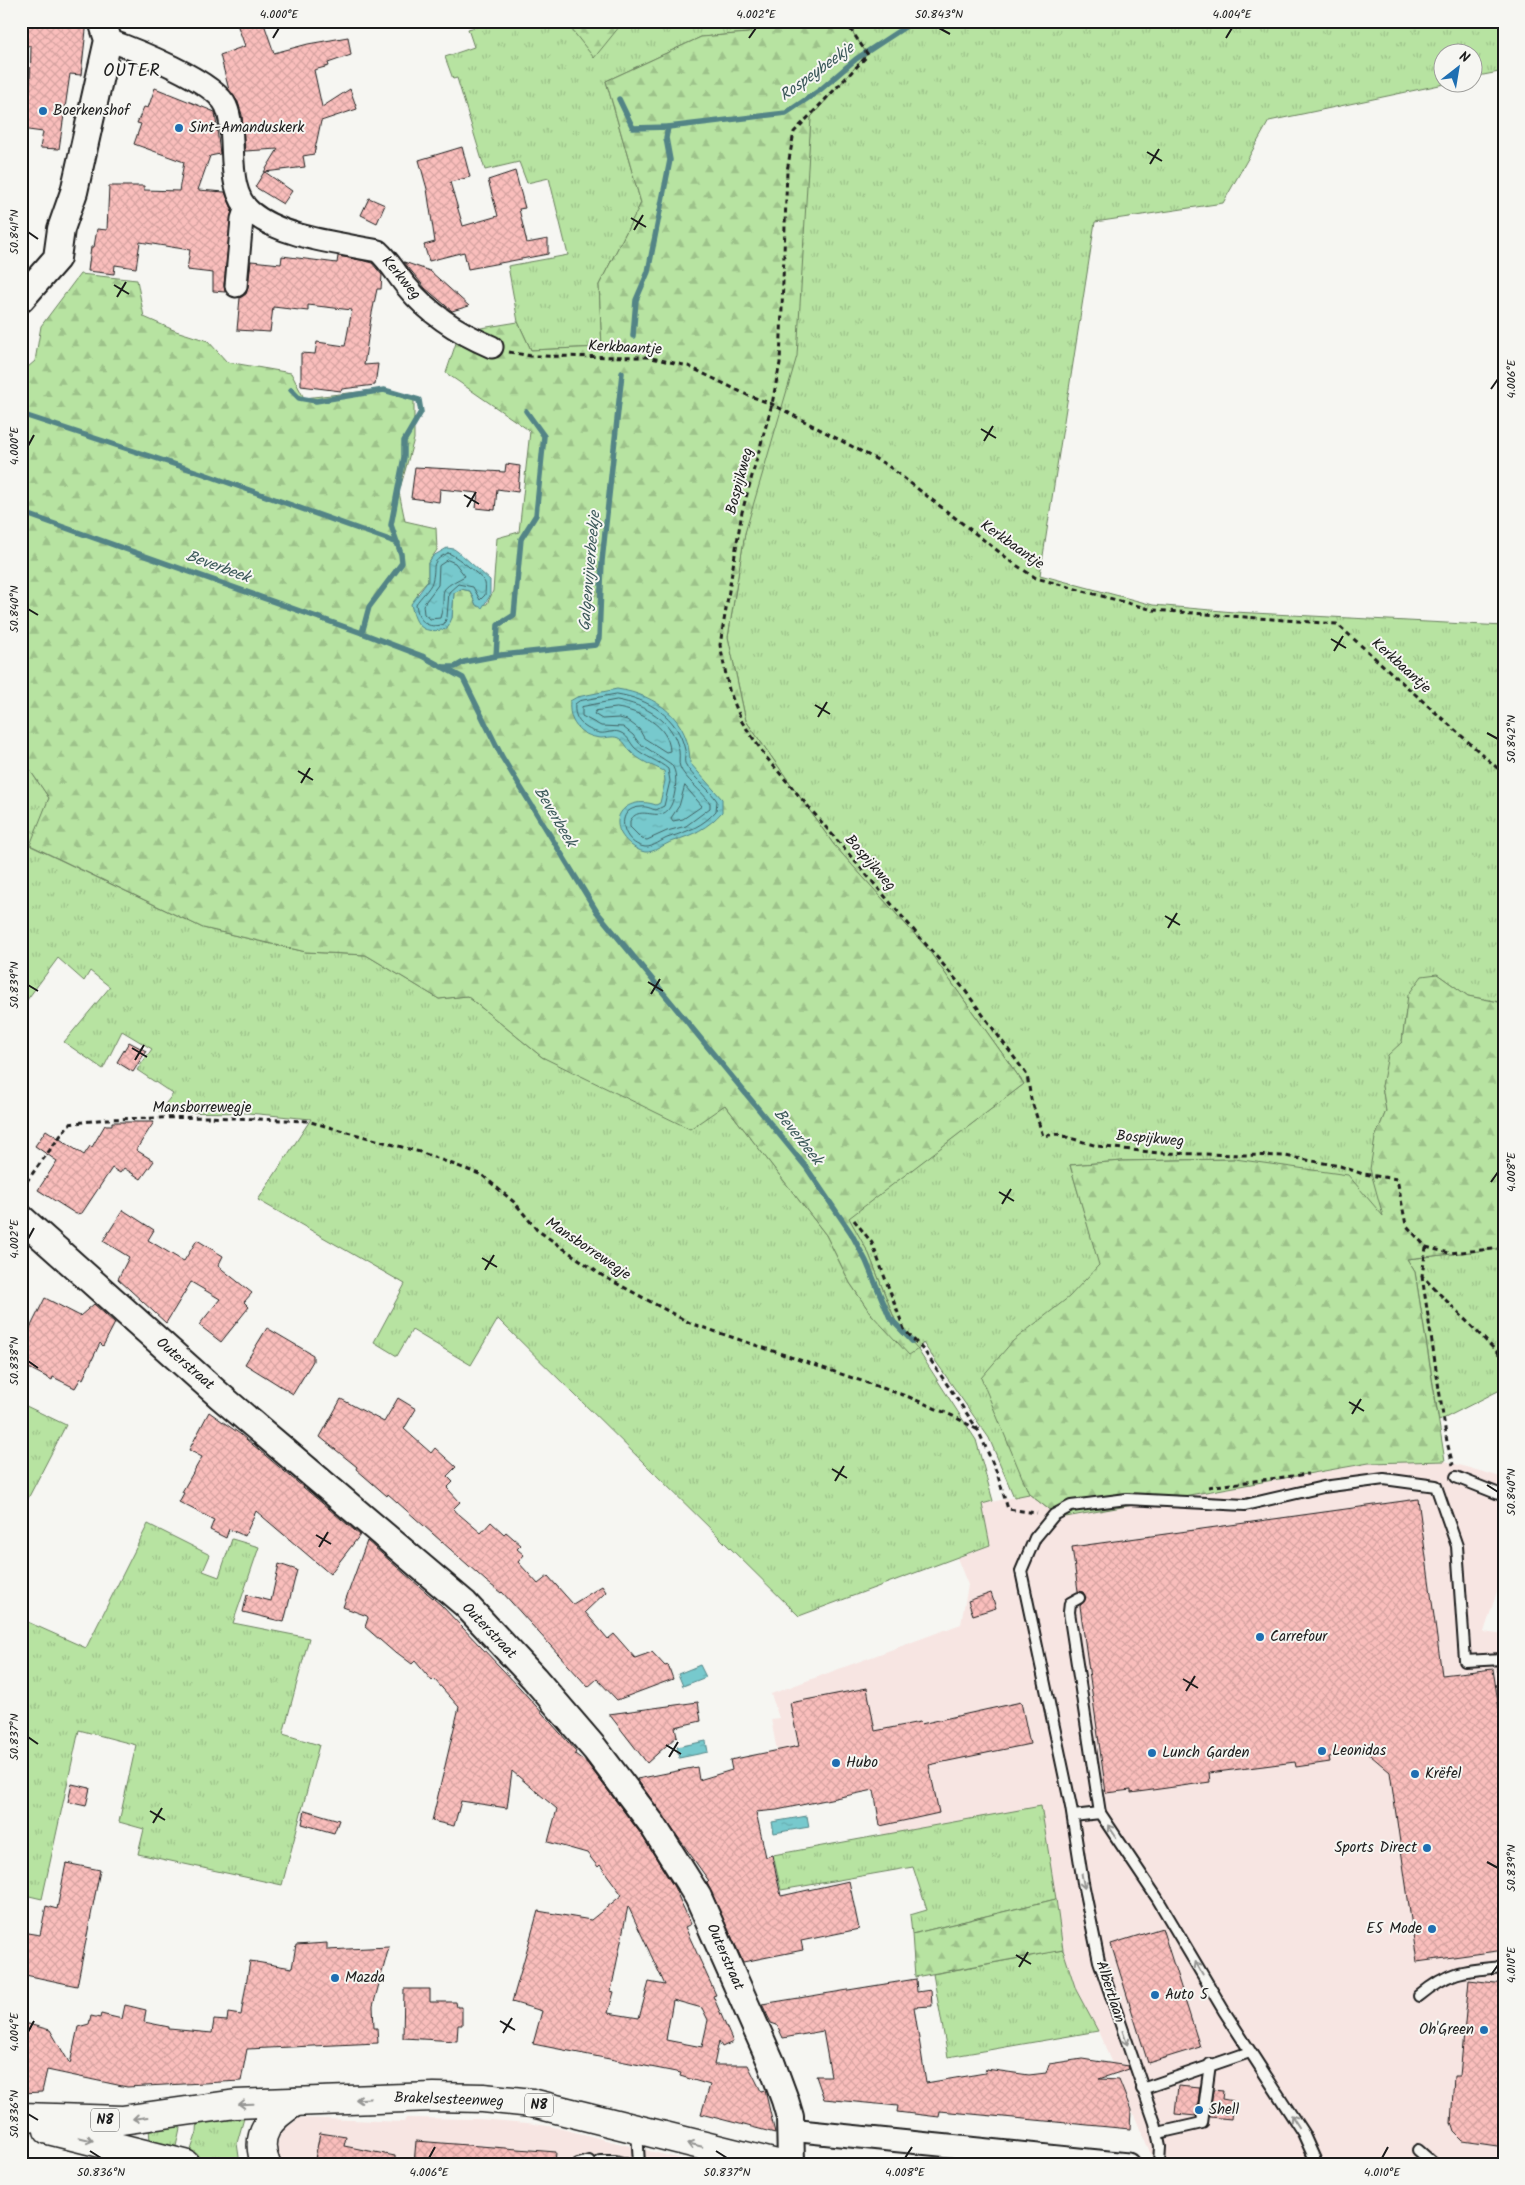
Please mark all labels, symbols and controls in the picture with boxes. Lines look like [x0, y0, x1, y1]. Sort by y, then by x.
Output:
text: 4.000°E [260, 5, 299, 24]
text: 4.002°E [736, 5, 777, 24]
text: 50.843°N [915, 5, 963, 24]
text: 4.004°E [1212, 5, 1253, 24]
water label: Rospeybeekje [774, 35, 861, 108]
north arrow [1432, 42, 1482, 92]
text: N [1455, 46, 1474, 70]
district label: OUTER [103, 57, 161, 86]
place label: Boerkenshof [53, 99, 131, 123]
marker: Boerkenshof [37, 105, 49, 117]
place label: Sint-Amanduskerk [189, 116, 305, 140]
marker: Sint-Amanduskerk [173, 122, 185, 134]
text: 50.841°N [5, 209, 24, 255]
street label: Kerkweg [375, 251, 427, 305]
street label: Kerkbaantje [587, 334, 663, 362]
text: 4.006°E [1502, 358, 1521, 399]
text: 4.000°E [5, 426, 24, 465]
street label: Bospijkweg [720, 445, 760, 517]
water label: Galgenvijverbeekje [572, 508, 608, 632]
street label: Kerkbaantje [975, 514, 1049, 576]
water label: Beverbeek [182, 544, 256, 591]
text: 50.840°N [5, 585, 24, 633]
street label: Kerkbaantje [1366, 632, 1437, 700]
text: 50.842°N [1502, 715, 1521, 763]
water label: Beverbeek [527, 782, 584, 854]
street label: Bospijkweg [839, 829, 901, 897]
text: 50.839°N [5, 961, 24, 1009]
street label: Mansborrewegje [152, 1096, 252, 1120]
water label: Beverbeek [767, 1103, 830, 1173]
street label: Bospijkweg [1115, 1124, 1185, 1154]
text: 4.008°E [1502, 1151, 1521, 1192]
street label: Mansborrewegje [540, 1211, 636, 1287]
text: 4.002°E [5, 1218, 24, 1259]
street label: Outerstraat [150, 1332, 220, 1396]
text: 50.838°N [5, 1337, 24, 1385]
text: 50.840°N [1502, 1468, 1521, 1516]
street label: Outerstraat [456, 1597, 522, 1665]
place label: Carrefour [1270, 1625, 1328, 1649]
marker: Carrefour [1254, 1631, 1266, 1643]
text: 50.837°N [5, 1713, 24, 1761]
place label: Leonidas [1332, 1739, 1387, 1763]
place label: Lunch Garden [1162, 1741, 1250, 1765]
marker: Leonidas [1316, 1745, 1328, 1757]
marker: Lunch Garden [1146, 1747, 1158, 1759]
place label: Hubo [846, 1751, 878, 1775]
marker: Hubo [830, 1757, 842, 1769]
place label: Krëfel [1425, 1762, 1462, 1786]
marker: Krëfel [1409, 1768, 1421, 1780]
one-way arrow [1107, 1824, 1117, 1838]
place label: Sports Direct [1334, 1836, 1417, 1860]
marker: Sports Direct [1421, 1842, 1433, 1854]
text: 50.839°N [1502, 1844, 1521, 1892]
one-way arrow [1079, 1873, 1088, 1889]
place label: E5 Mode [1366, 1917, 1422, 1941]
street label: Outerstraat [700, 1920, 750, 1994]
marker: E5 Mode [1426, 1923, 1438, 1935]
text: 4.010°E [1502, 1946, 1521, 1983]
street label: Albertlaan [1089, 1958, 1131, 2026]
one-way arrow [1194, 1962, 1204, 1976]
place label: Mazda [345, 1966, 385, 1990]
marker: Mazda [329, 1972, 341, 1984]
place label: Auto 5 [1165, 1983, 1209, 2007]
marker: Auto 5 [1149, 1989, 1161, 2001]
text: 4.004°E [5, 2011, 24, 2052]
place label: Oh'Green [1419, 2018, 1474, 2042]
marker: Oh'Green [1478, 2024, 1490, 2036]
one-way arrow [1121, 2030, 1130, 2045]
street label: Brakelsesteenweg [394, 2086, 504, 2114]
text: 50.836°N [5, 2090, 24, 2138]
one-way arrow [356, 2094, 372, 2103]
road number: N8 [525, 2094, 553, 2116]
place label: Shell [1209, 2098, 1239, 2122]
one-way arrow [238, 2099, 254, 2109]
marker: Shell [1193, 2104, 1205, 2116]
road number: N8 [91, 2108, 119, 2132]
one-way arrow [132, 2113, 148, 2123]
one-way arrow [1290, 2114, 1300, 2128]
one-way arrow [77, 2135, 93, 2144]
one-way arrow [688, 2140, 704, 2149]
text: 50.836°N [77, 2163, 125, 2182]
text: 4.006°E [409, 2163, 450, 2182]
text: 50.837°N [703, 2163, 751, 2182]
text: 4.008°E [885, 2163, 926, 2182]
text: 4.010°E [1364, 2163, 1401, 2182]

